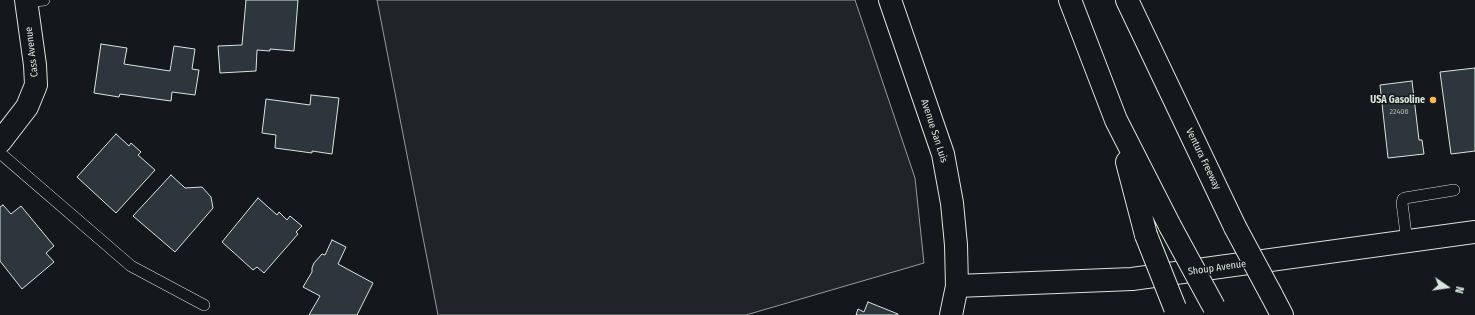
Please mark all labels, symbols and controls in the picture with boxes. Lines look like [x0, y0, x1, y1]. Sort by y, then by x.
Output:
street label: Cass Avenue [23, 26, 41, 78]
place label: USA Gasoline [1370, 94, 1425, 106]
marker: USA Gasoline [1428, 95, 1438, 105]
street label: Avenue San Luis [918, 98, 950, 164]
house number: 22406 [1390, 107, 1408, 117]
street label: Ventura Freeway [1183, 126, 1223, 192]
street label: Shoup Avenue [1187, 258, 1247, 278]
north arrow [1427, 267, 1467, 307]
text: N [1452, 285, 1466, 294]

